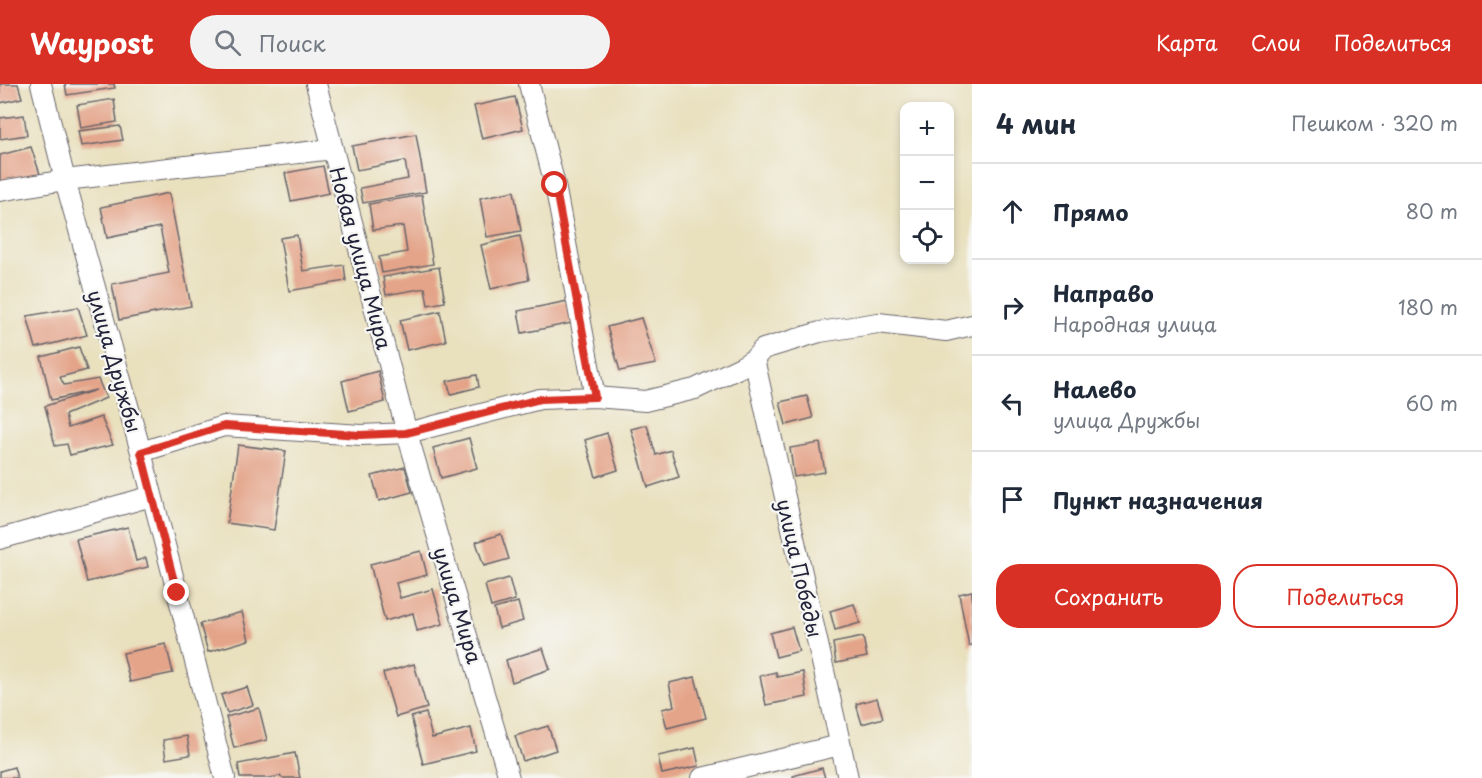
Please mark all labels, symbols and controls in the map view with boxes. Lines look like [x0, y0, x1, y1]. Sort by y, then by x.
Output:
search box [190, 15, 610, 69]
text: Waypost [30, 21, 154, 64]
icon: search [211, 26, 244, 59]
text: Поиск [259, 26, 326, 59]
text: Карта [1156, 26, 1218, 58]
text: Слои [1251, 26, 1301, 58]
text: Поделиться [1334, 26, 1452, 58]
map controls [900, 102, 954, 264]
button: + [900, 102, 954, 156]
text: 4 мин [996, 104, 1077, 143]
text: Пешком · 320 m [1291, 108, 1458, 138]
button: − [900, 156, 954, 210]
street label: Новая улица Мира [322, 163, 400, 353]
route start [541, 171, 567, 197]
icon: ahead [996, 195, 1029, 228]
text: Прямо [1053, 195, 1128, 228]
text: 80 m [1406, 196, 1458, 226]
button: locate [900, 210, 954, 264]
text: Направо [1053, 276, 1154, 309]
street label: улица Дружбы [80, 286, 150, 436]
icon: right [996, 291, 1029, 324]
text: 180 m [1398, 292, 1458, 322]
text: Народная улица [1053, 309, 1217, 339]
text: Налево [1053, 372, 1136, 405]
icon: left [996, 387, 1029, 420]
text: 60 m [1406, 388, 1458, 418]
text: улица Дружбы [1053, 405, 1200, 435]
icon: arrive [996, 483, 1029, 516]
text: Пункт назначения [1053, 483, 1263, 516]
street label: улица Победы [770, 496, 830, 640]
street label: улица Мира [426, 543, 490, 667]
button: Сохранить [996, 564, 1221, 628]
button: Поделиться [1233, 564, 1458, 628]
route end [163, 579, 189, 605]

